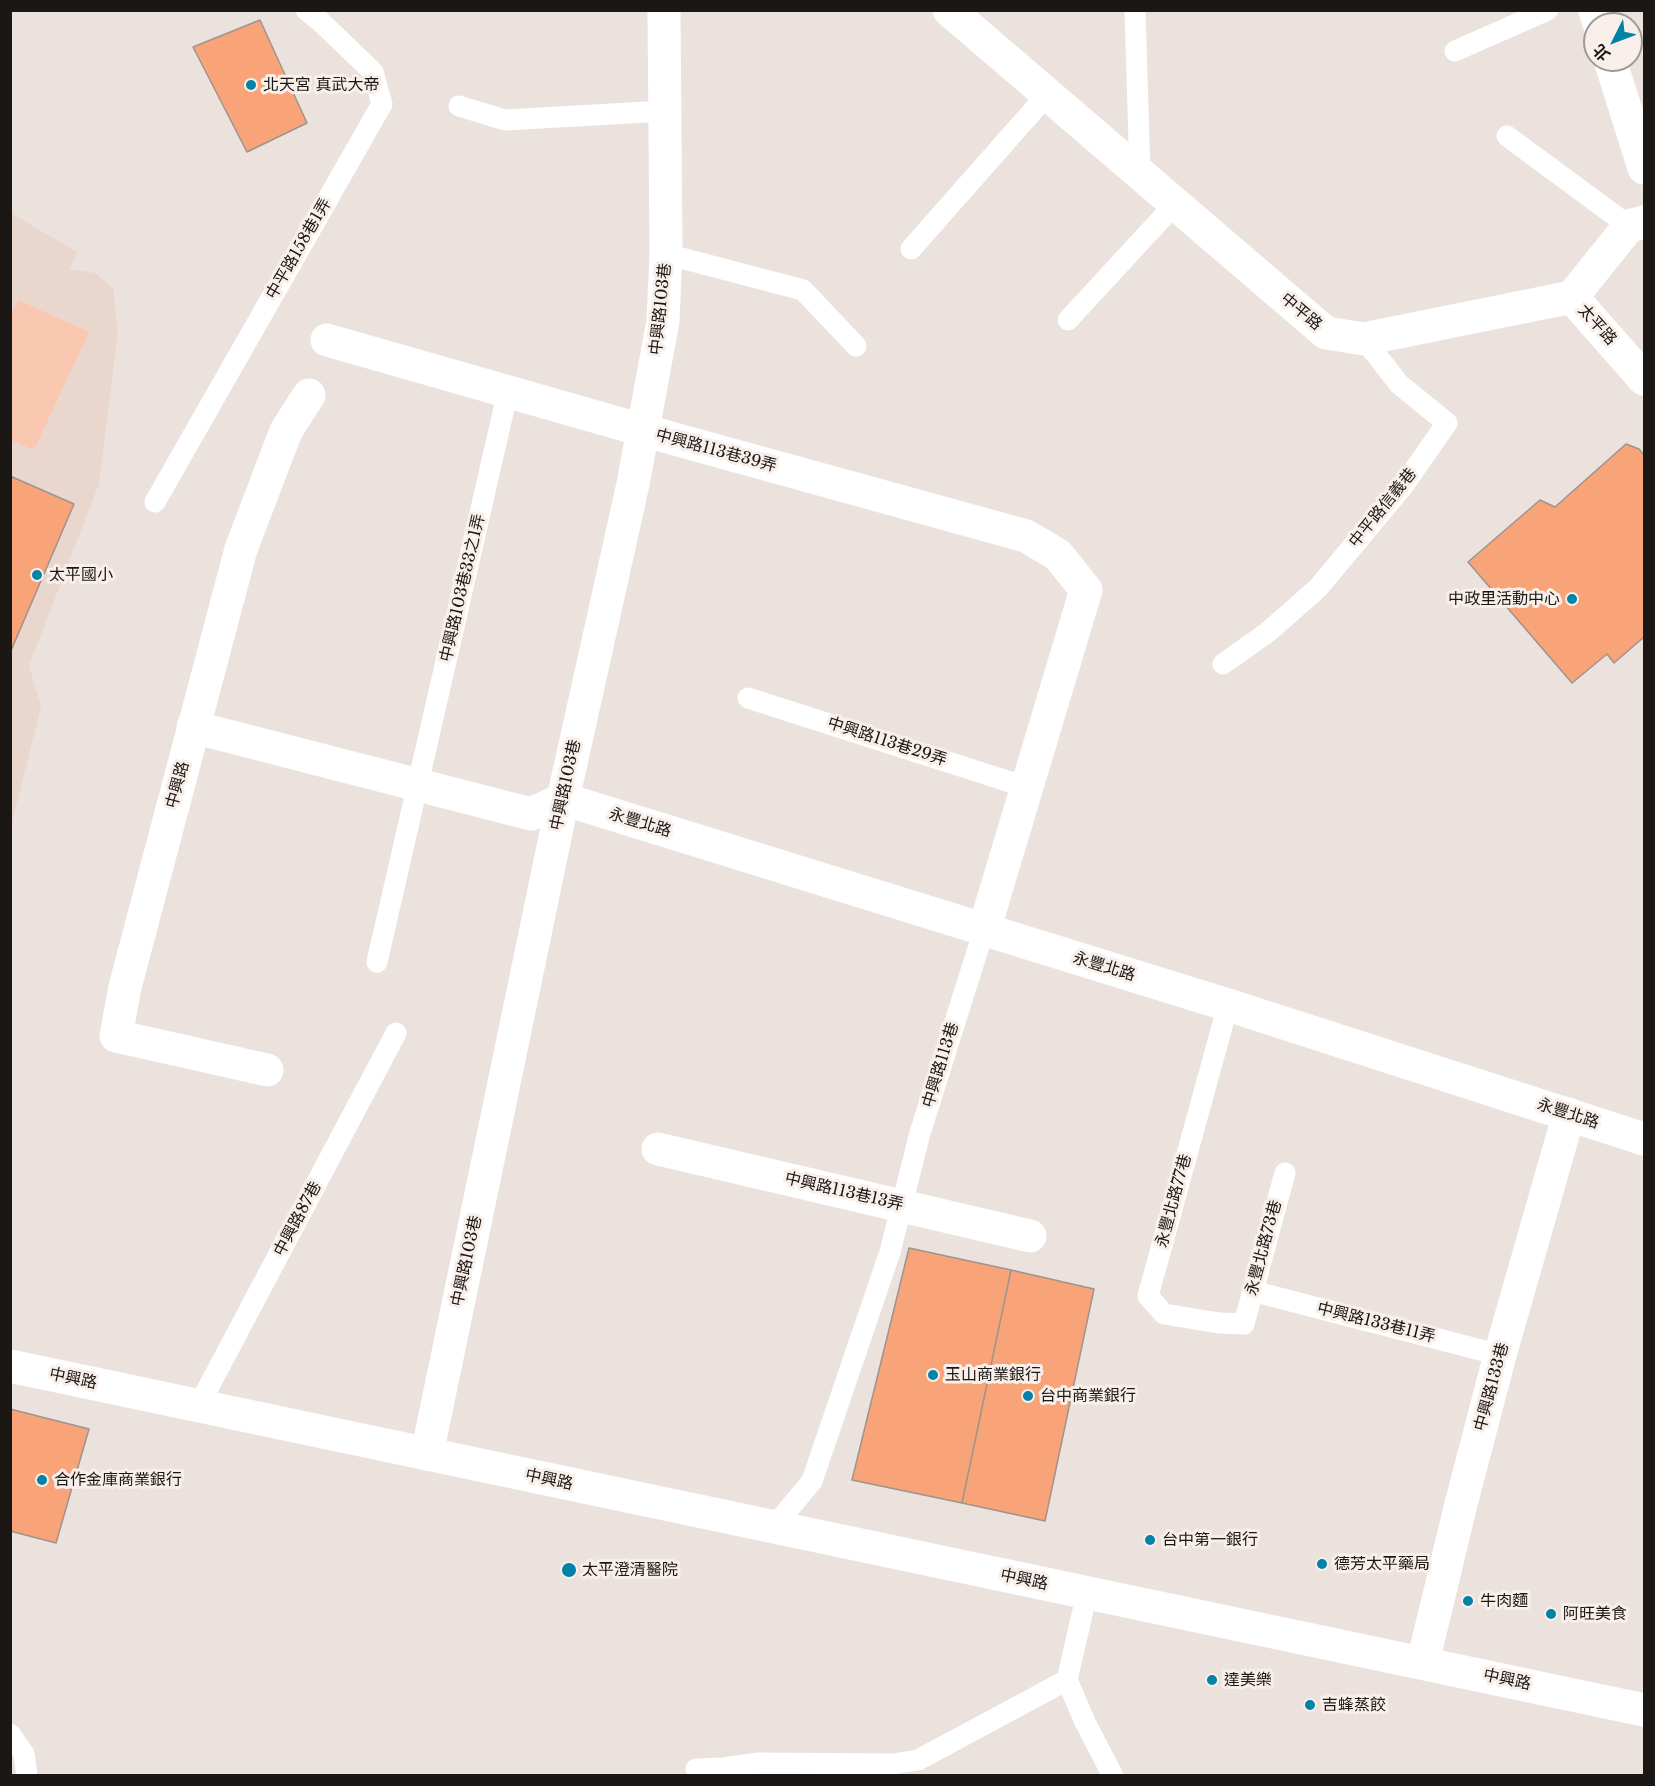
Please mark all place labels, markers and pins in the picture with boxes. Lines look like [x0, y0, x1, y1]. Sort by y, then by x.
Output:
place label: 北天宮 真武大帝 [263, 75, 380, 95]
marker: 北天宮 真武大帝 [244, 78, 258, 92]
place label: 太平國小 [49, 565, 113, 585]
marker: 太平國小 [30, 568, 44, 582]
place label: 中政里活動中心 [1448, 589, 1560, 609]
marker: 中政里活動中心 [1565, 592, 1579, 606]
place label: 玉山商業銀行 [945, 1365, 1041, 1385]
marker: 玉山商業銀行 [926, 1368, 940, 1382]
place label: 台中商業銀行 [1040, 1386, 1136, 1406]
marker: 台中商業銀行 [1021, 1389, 1035, 1403]
place label: 合作金庫商業銀行 [54, 1470, 182, 1490]
marker: 合作金庫商業銀行 [35, 1473, 49, 1487]
place label: 台中第一銀行 [1162, 1530, 1258, 1550]
marker: 台中第一銀行 [1143, 1533, 1157, 1547]
place label: 德芳太平藥局 [1334, 1554, 1430, 1574]
marker: 德芳太平藥局 [1315, 1557, 1329, 1571]
place label: 太平澄清醫院 [582, 1560, 678, 1580]
marker: 太平澄清醫院 [560, 1561, 578, 1579]
place label: 牛肉麵 [1480, 1591, 1528, 1611]
marker: 牛肉麵 [1461, 1594, 1475, 1608]
place label: 阿旺美食 [1563, 1604, 1627, 1624]
marker: 阿旺美食 [1544, 1607, 1558, 1621]
place label: 達美樂 [1224, 1670, 1272, 1690]
marker: 達美樂 [1205, 1673, 1219, 1687]
place label: 吉蜂蒸餃 [1322, 1695, 1386, 1715]
marker: 吉蜂蒸餃 [1303, 1698, 1317, 1712]

